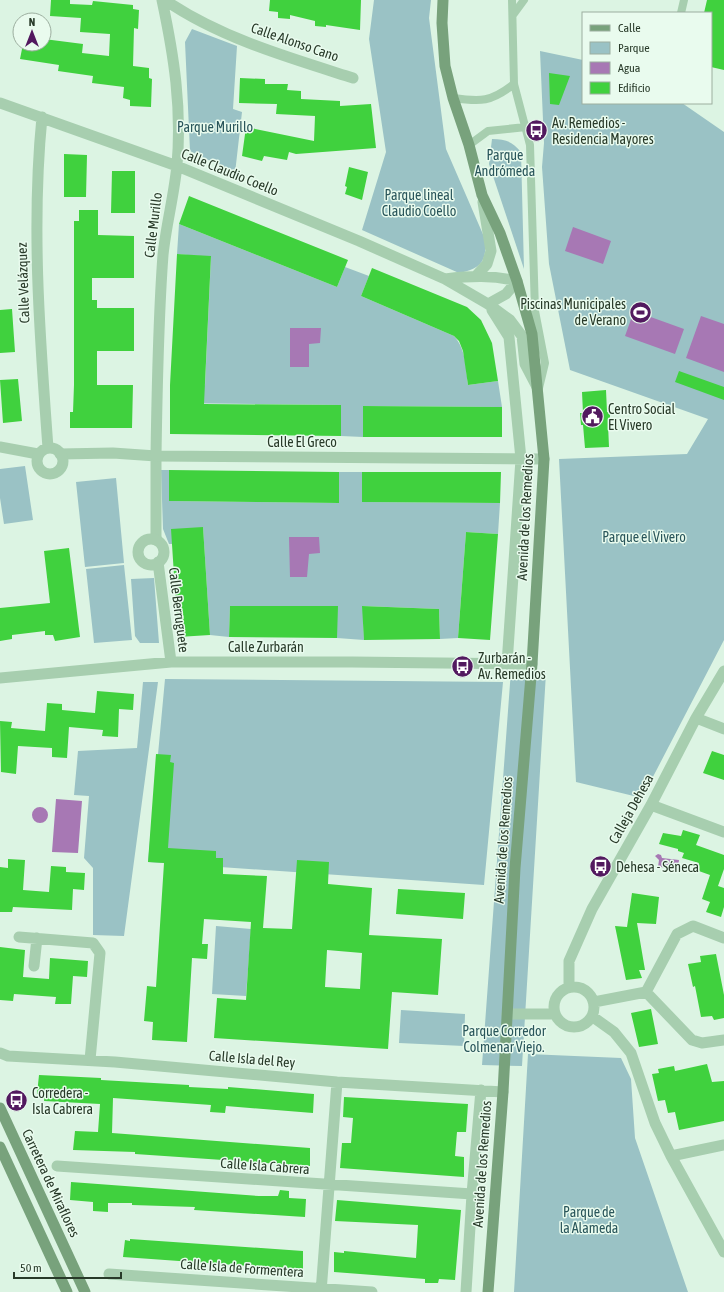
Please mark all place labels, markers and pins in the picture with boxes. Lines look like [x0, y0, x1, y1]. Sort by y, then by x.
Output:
place label: Av. Remedios - Residencia Mayores [552, 115, 654, 147]
bus stop icon: Av. Remedios - Residencia Mayores [524, 118, 550, 144]
place label: Piscinas Municipales de Verano [520, 296, 626, 328]
sports icon: Piscinas Municipales de Verano [628, 299, 654, 325]
place label: Centro Social El Vivero [608, 401, 675, 433]
public building icon: Centro Social El Vivero [580, 404, 606, 430]
place label: Zurbarán - Av. Remedios [478, 650, 546, 682]
bus stop icon: Zurbarán - Av. Remedios [450, 653, 476, 679]
bus stop icon: Dehesa - Séneca [588, 854, 614, 880]
place label: Dehesa - Séneca [616, 859, 699, 875]
place label: Corredera - Isla Cabrera [32, 1085, 93, 1117]
bus stop icon: Corredera - Isla Cabrera [3, 1088, 29, 1114]

